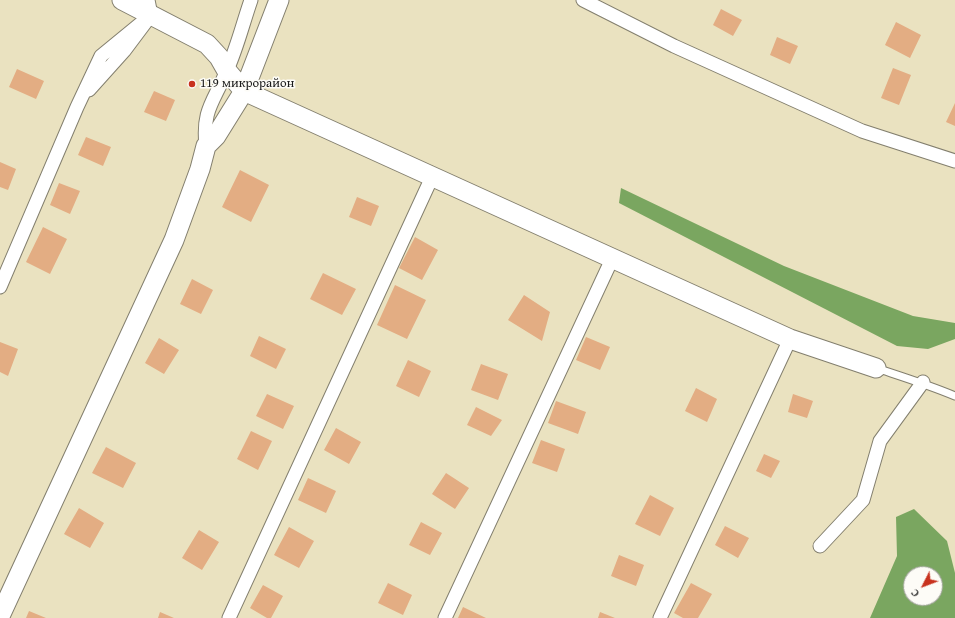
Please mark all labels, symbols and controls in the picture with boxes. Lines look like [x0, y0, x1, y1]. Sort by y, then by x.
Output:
place label: 119 микрорайон [200, 76, 294, 92]
marker: 119 микрорайон [187, 79, 197, 89]
north arrow [903, 566, 943, 606]
text: С [907, 586, 923, 601]

